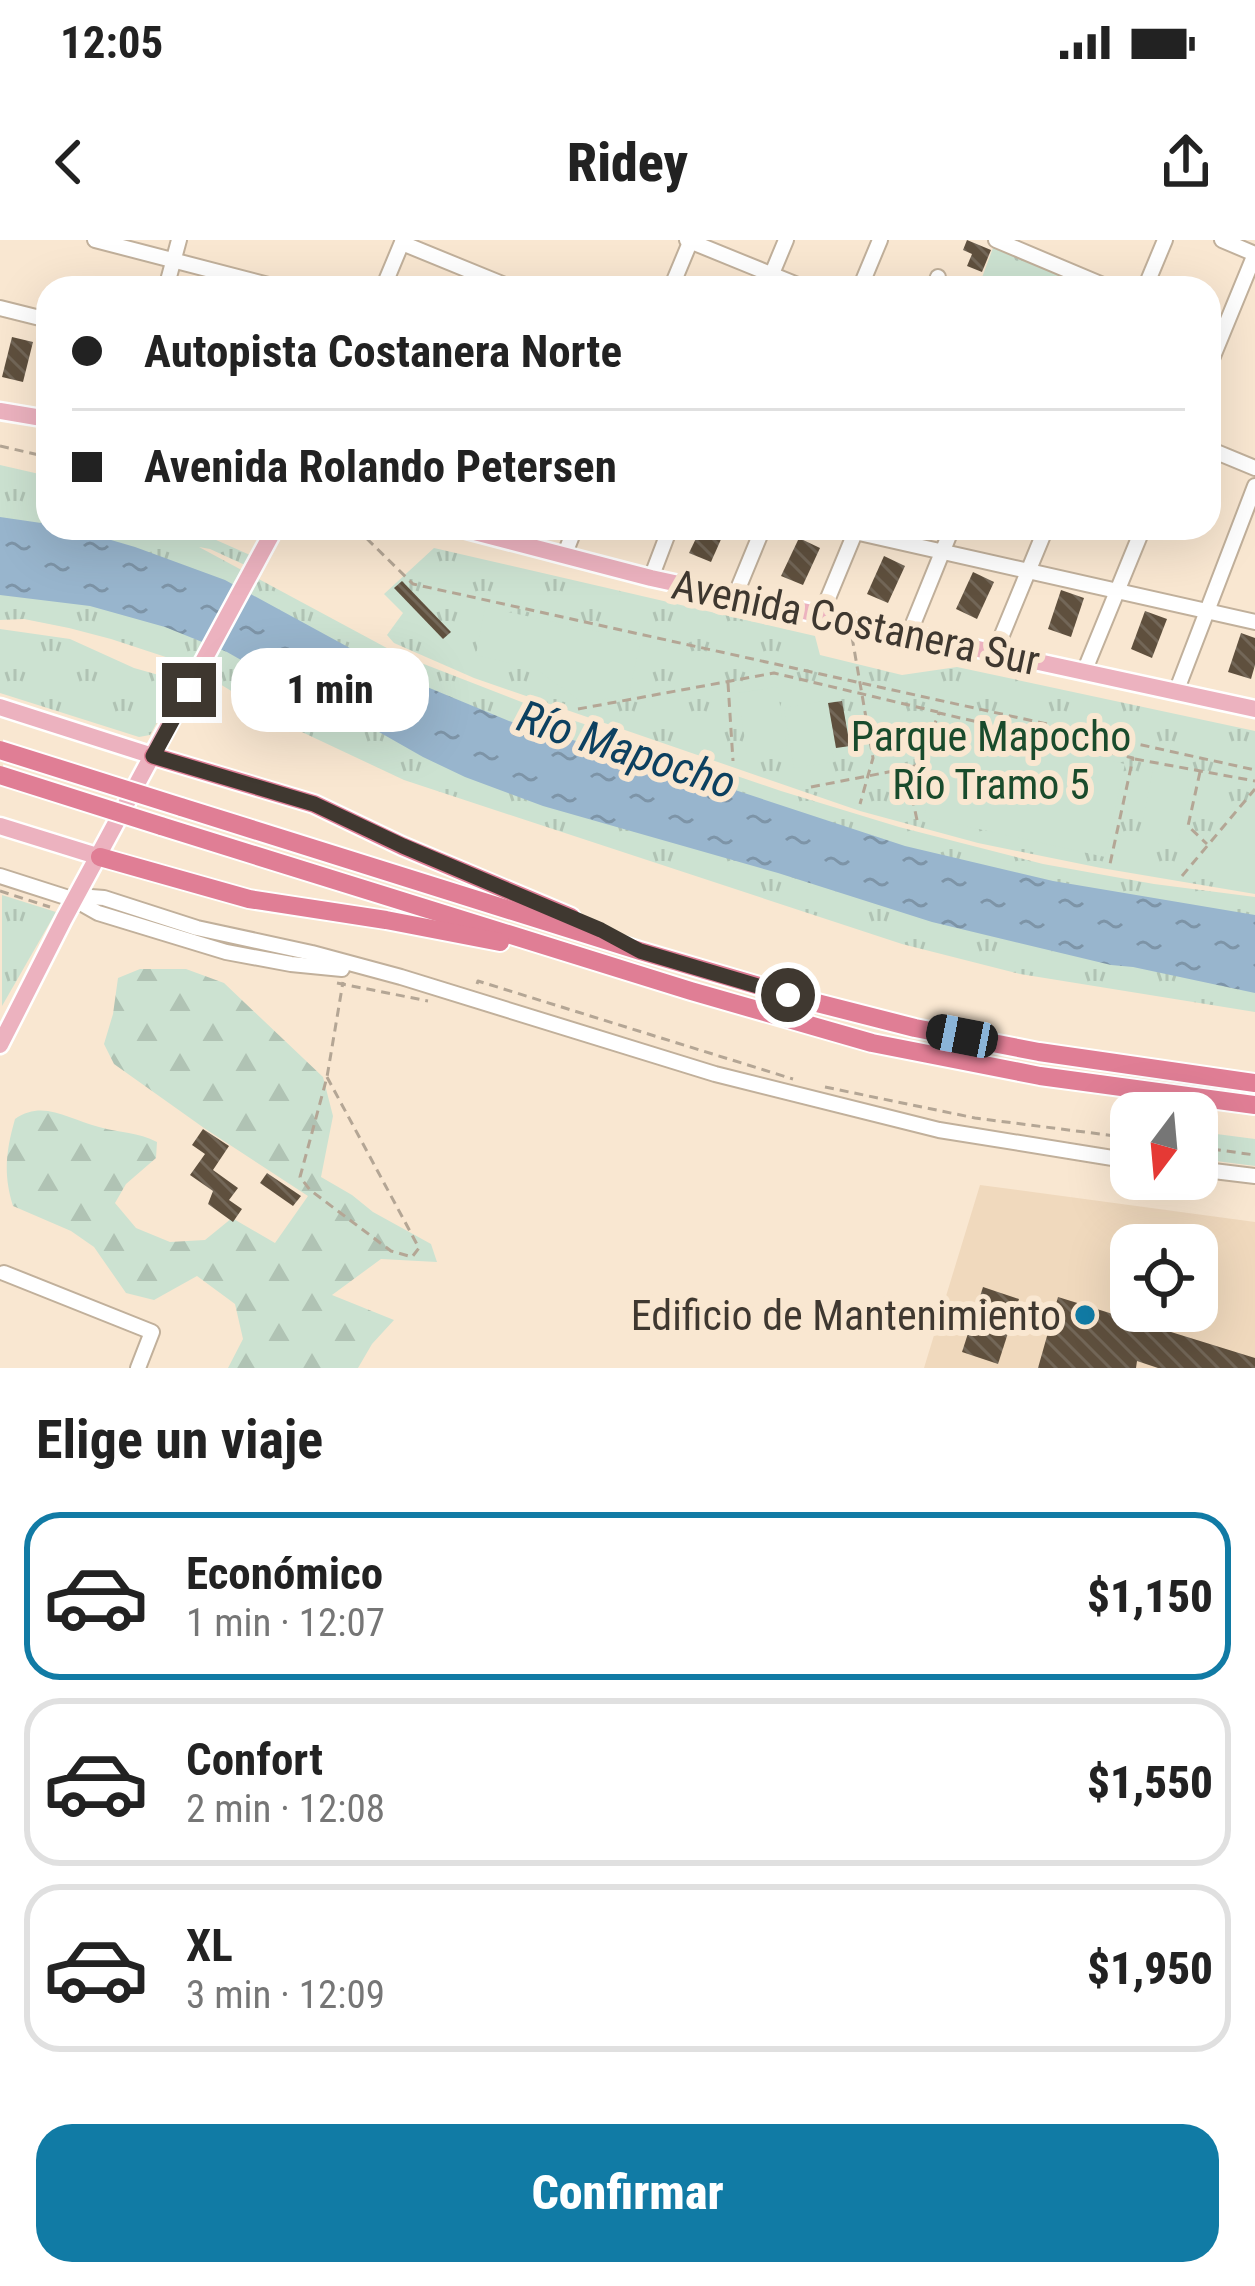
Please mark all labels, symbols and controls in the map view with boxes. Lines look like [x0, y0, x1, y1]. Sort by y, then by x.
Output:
text: 12:05 [60, 16, 163, 69]
icon: back [36, 129, 102, 195]
icon: share [1153, 129, 1219, 195]
text: Ridey [567, 131, 688, 194]
text: Autopista Costanera Norte [144, 325, 622, 378]
text: Avenida Rolando Petersen [144, 440, 617, 493]
street label: Avenida Costanera Sur [668, 560, 1044, 685]
callout: 1 min [231, 648, 429, 732]
route end [162, 663, 216, 717]
text: 1 min [287, 667, 373, 713]
water label: Río Mapocho [511, 689, 743, 810]
park label: Parque Mapocho Río Tramo 5 [851, 712, 1131, 809]
route start [761, 968, 815, 1022]
car [923, 1011, 1001, 1061]
north arrow [1110, 1092, 1218, 1200]
map controls [1110, 1092, 1218, 1332]
button: locate [1110, 1224, 1218, 1332]
place label: Edificio de Mantenimiento [631, 1291, 1061, 1340]
marker: Edificio de Mantenimiento [1072, 1302, 1098, 1328]
text: Elige un viaje [36, 1408, 323, 1471]
icon: car [42, 1542, 150, 1650]
text: Económico [186, 1547, 383, 1600]
text: $1,150 [1087, 1570, 1213, 1623]
text: 1 min · 12:07 [186, 1600, 385, 1646]
icon: car [42, 1728, 150, 1836]
text: Confort [186, 1733, 323, 1786]
text: $1,550 [1087, 1756, 1213, 1809]
text: 2 min · 12:08 [186, 1786, 385, 1832]
icon: car [42, 1914, 150, 2022]
text: XL [186, 1919, 233, 1972]
text: $1,950 [1087, 1942, 1213, 1995]
text: 3 min · 12:09 [186, 1972, 385, 2018]
button: Confirmar [36, 2124, 1219, 2262]

